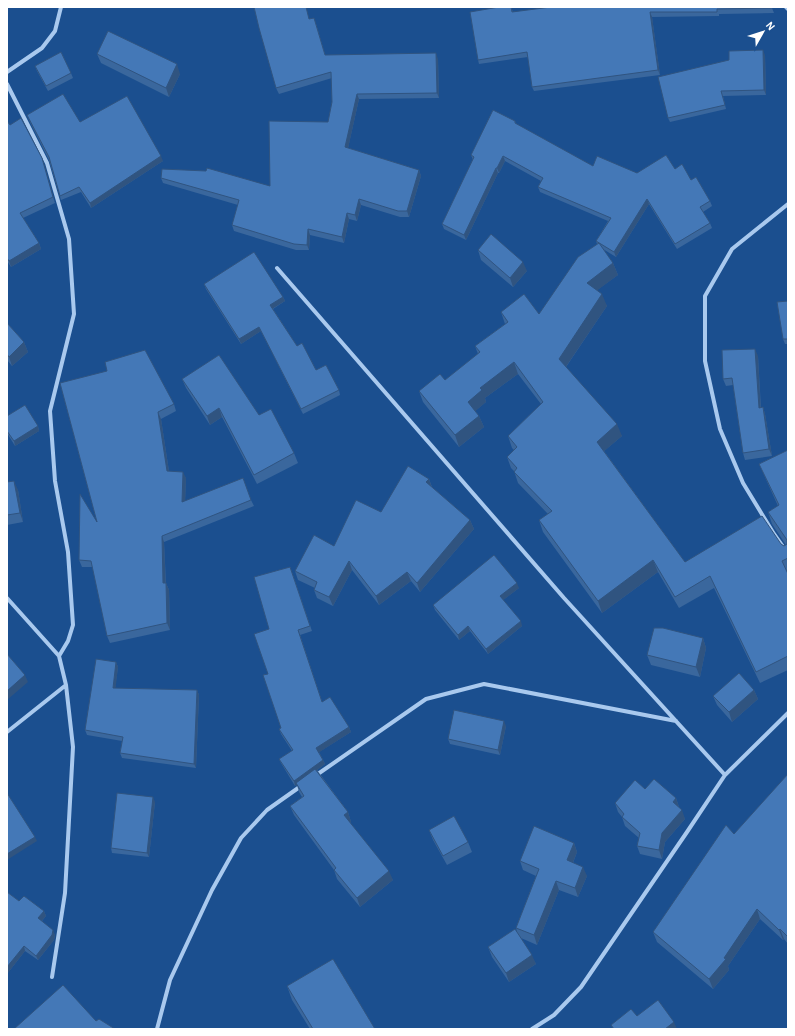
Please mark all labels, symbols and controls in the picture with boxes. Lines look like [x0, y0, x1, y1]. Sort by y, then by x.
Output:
north arrow [743, 12, 783, 52]
text: N [764, 20, 777, 32]

